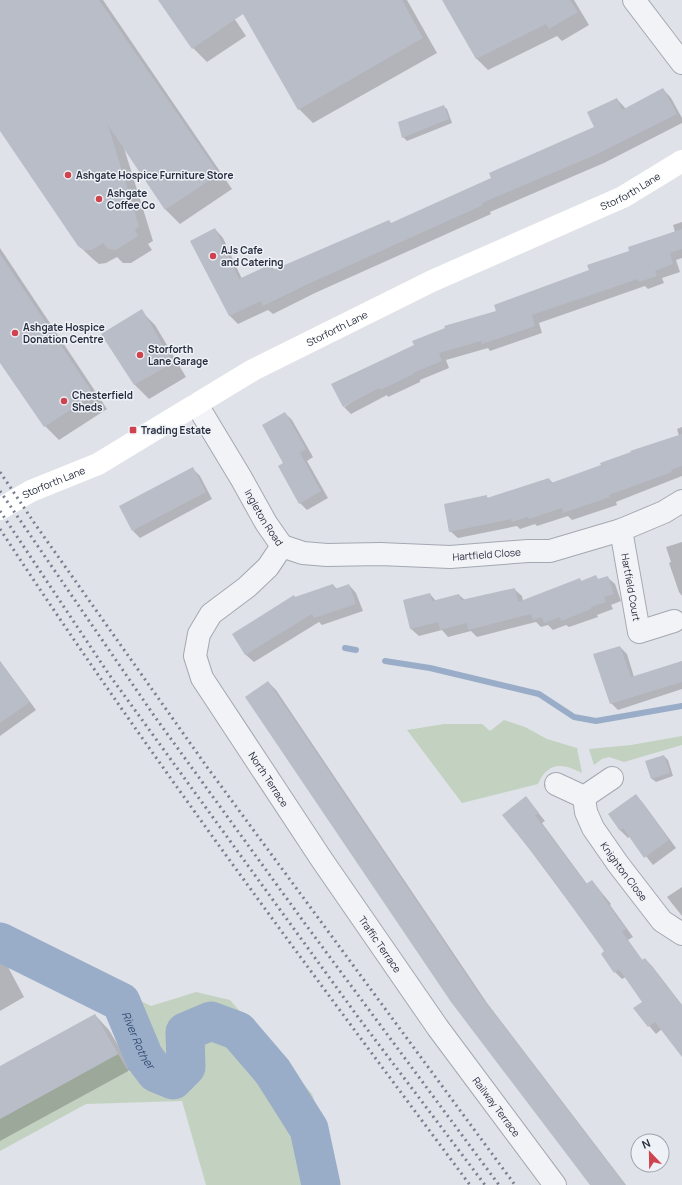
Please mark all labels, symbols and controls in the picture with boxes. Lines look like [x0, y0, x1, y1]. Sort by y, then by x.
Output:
place label: Ashgate Hospice Furniture Store [76, 168, 233, 182]
street label: Storforth Lane [598, 169, 663, 213]
marker: Ashgate Hospice Furniture Store [63, 170, 73, 180]
place label: Ashgate Coffee Co [107, 186, 155, 212]
marker: Ashgate Coffee Co [94, 194, 104, 204]
place label: AJs Cafe and Catering [221, 243, 284, 269]
marker: AJs Cafe and Catering [208, 251, 218, 261]
street label: Storforth Lane [304, 307, 370, 349]
place label: Ashgate Hospice Donation Centre [23, 320, 105, 346]
marker: Ashgate Hospice Donation Centre [10, 328, 20, 338]
place label: Storforth Lane Garage [148, 342, 208, 368]
marker: Storforth Lane Garage [135, 350, 145, 360]
place label: Chesterfield Sheds [72, 388, 133, 414]
marker: Chesterfield Sheds [59, 396, 69, 406]
place label: Trading Estate [141, 423, 211, 437]
marker: Trading Estate [128, 425, 138, 435]
street label: Storforth Lane [19, 463, 87, 502]
street label: Ingleton Road [242, 487, 287, 549]
street label: Hartfield Close [452, 545, 522, 564]
street label: Hartfield Court [618, 552, 644, 622]
street label: North Terrace [246, 749, 292, 810]
street label: Knighton Close [598, 839, 651, 904]
street label: Traffic Terrace [356, 913, 405, 975]
water label: River Rother [119, 1009, 160, 1074]
street label: Railway Terrace [470, 1074, 524, 1140]
north arrow [630, 1133, 670, 1173]
text: N [640, 1135, 653, 1152]

